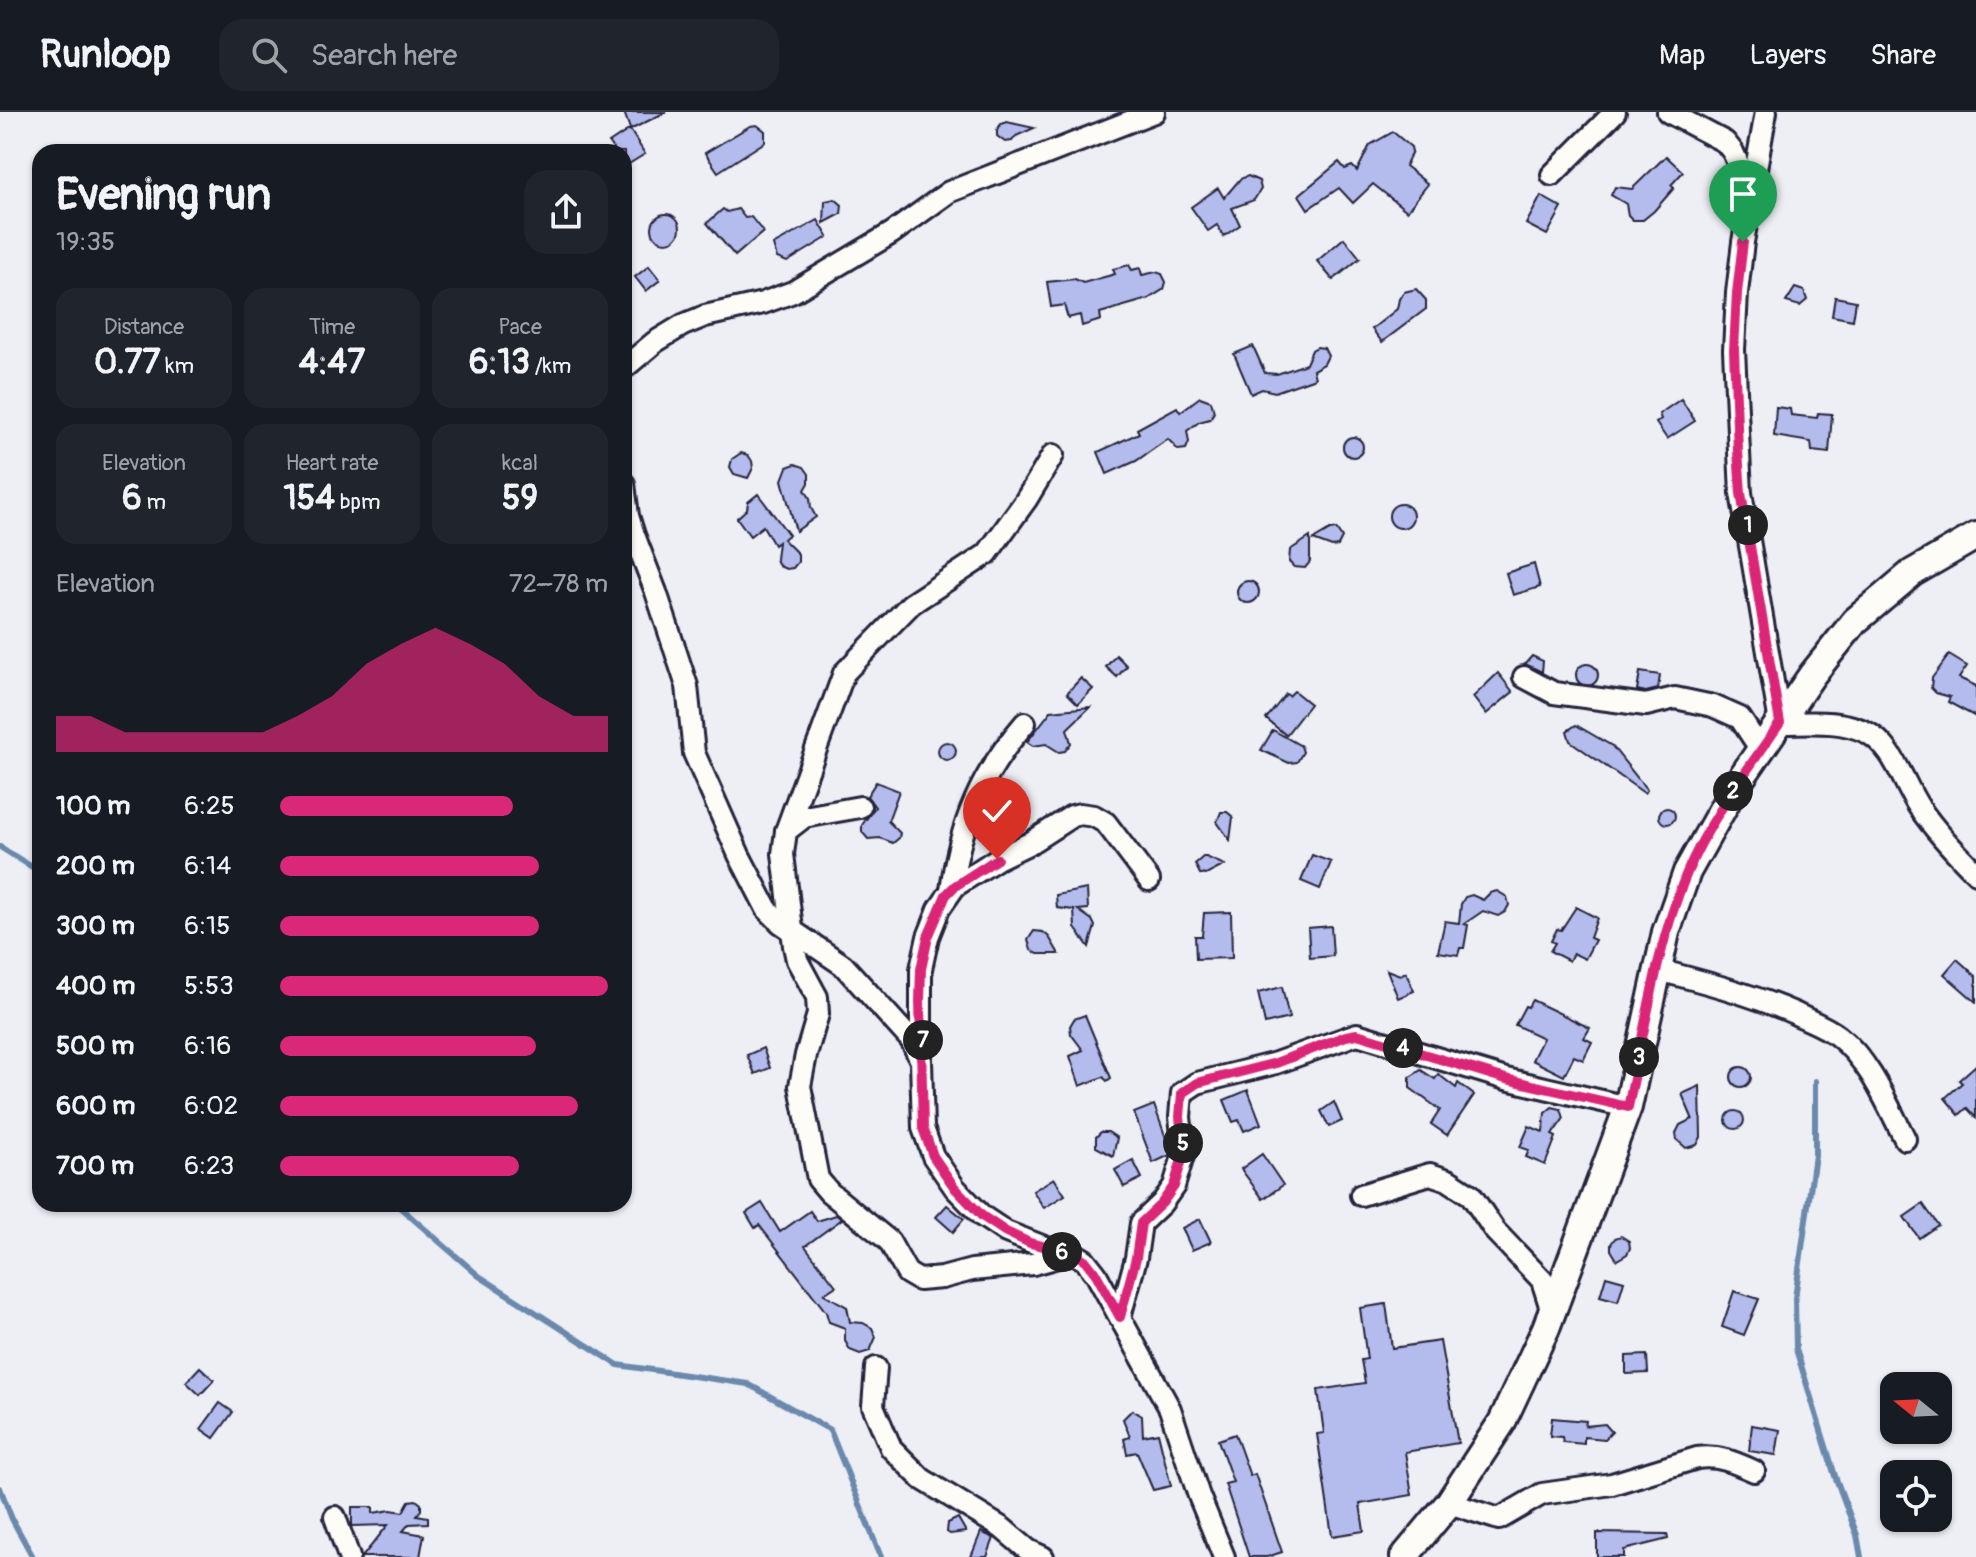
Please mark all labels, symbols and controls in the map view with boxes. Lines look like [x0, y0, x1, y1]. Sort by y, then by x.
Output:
search box [219, 19, 779, 91]
text: Runloop [40, 31, 171, 79]
icon: search [247, 33, 291, 77]
text: Search here [311, 37, 457, 74]
text: Map [1659, 38, 1705, 73]
text: Layers [1749, 38, 1826, 73]
text: Share [1870, 38, 1936, 73]
pin [1709, 160, 1777, 242]
text: Evening run [56, 168, 271, 223]
button: share [524, 170, 608, 254]
icon: arrive [1721, 172, 1765, 216]
text: 19:35 [56, 226, 115, 258]
text: Distance [104, 313, 184, 341]
text: Time [309, 313, 355, 341]
text: Pace [498, 313, 542, 341]
text: 0.77 [94, 341, 161, 384]
text: 4:47 [299, 341, 365, 384]
text: 6:13 [469, 341, 530, 384]
text: km [161, 352, 194, 380]
text: /km [530, 352, 571, 380]
text: Elevation [102, 449, 186, 477]
text: Heart rate [286, 449, 378, 477]
text: kcal [502, 449, 538, 477]
text: 6 [122, 477, 142, 520]
text: 154 [284, 477, 335, 520]
text: 59 [502, 477, 538, 520]
text: m [142, 488, 166, 516]
text: bpm [335, 488, 380, 516]
pin: 1 [1728, 505, 1768, 545]
text: 1 [1744, 511, 1752, 539]
text: Elevation [56, 568, 155, 600]
text: 72–78 m [509, 568, 608, 600]
pin: 2 [1713, 771, 1753, 811]
pin [963, 777, 1031, 859]
text: 2 [1727, 777, 1739, 805]
icon: check [975, 789, 1019, 833]
text: 100 m [56, 790, 130, 822]
text: 6:25 [184, 790, 235, 822]
text: 200 m [56, 850, 135, 882]
text: 6:14 [184, 850, 231, 882]
text: 300 m [56, 910, 135, 942]
text: 6:15 [184, 910, 230, 942]
text: 400 m [56, 970, 135, 1002]
text: 5:53 [184, 970, 234, 1002]
pin: 7 [903, 1020, 943, 1060]
text: 7 [917, 1026, 929, 1054]
pin: 4 [1383, 1028, 1423, 1068]
text: 500 m [56, 1030, 134, 1062]
text: 6:16 [184, 1030, 231, 1062]
text: 4 [1397, 1034, 1409, 1062]
pin: 3 [1619, 1037, 1659, 1077]
text: 3 [1633, 1043, 1645, 1071]
text: 600 m [56, 1090, 135, 1122]
text: 6:02 [184, 1090, 238, 1122]
pin: 5 [1163, 1123, 1203, 1163]
text: 5 [1177, 1129, 1189, 1157]
text: 700 m [56, 1150, 134, 1182]
text: 6:23 [184, 1150, 234, 1182]
pin: 6 [1042, 1232, 1082, 1272]
text: 6 [1056, 1238, 1068, 1266]
north arrow [1880, 1372, 1952, 1444]
map controls [1880, 1372, 1952, 1532]
button: locate [1880, 1460, 1952, 1532]

